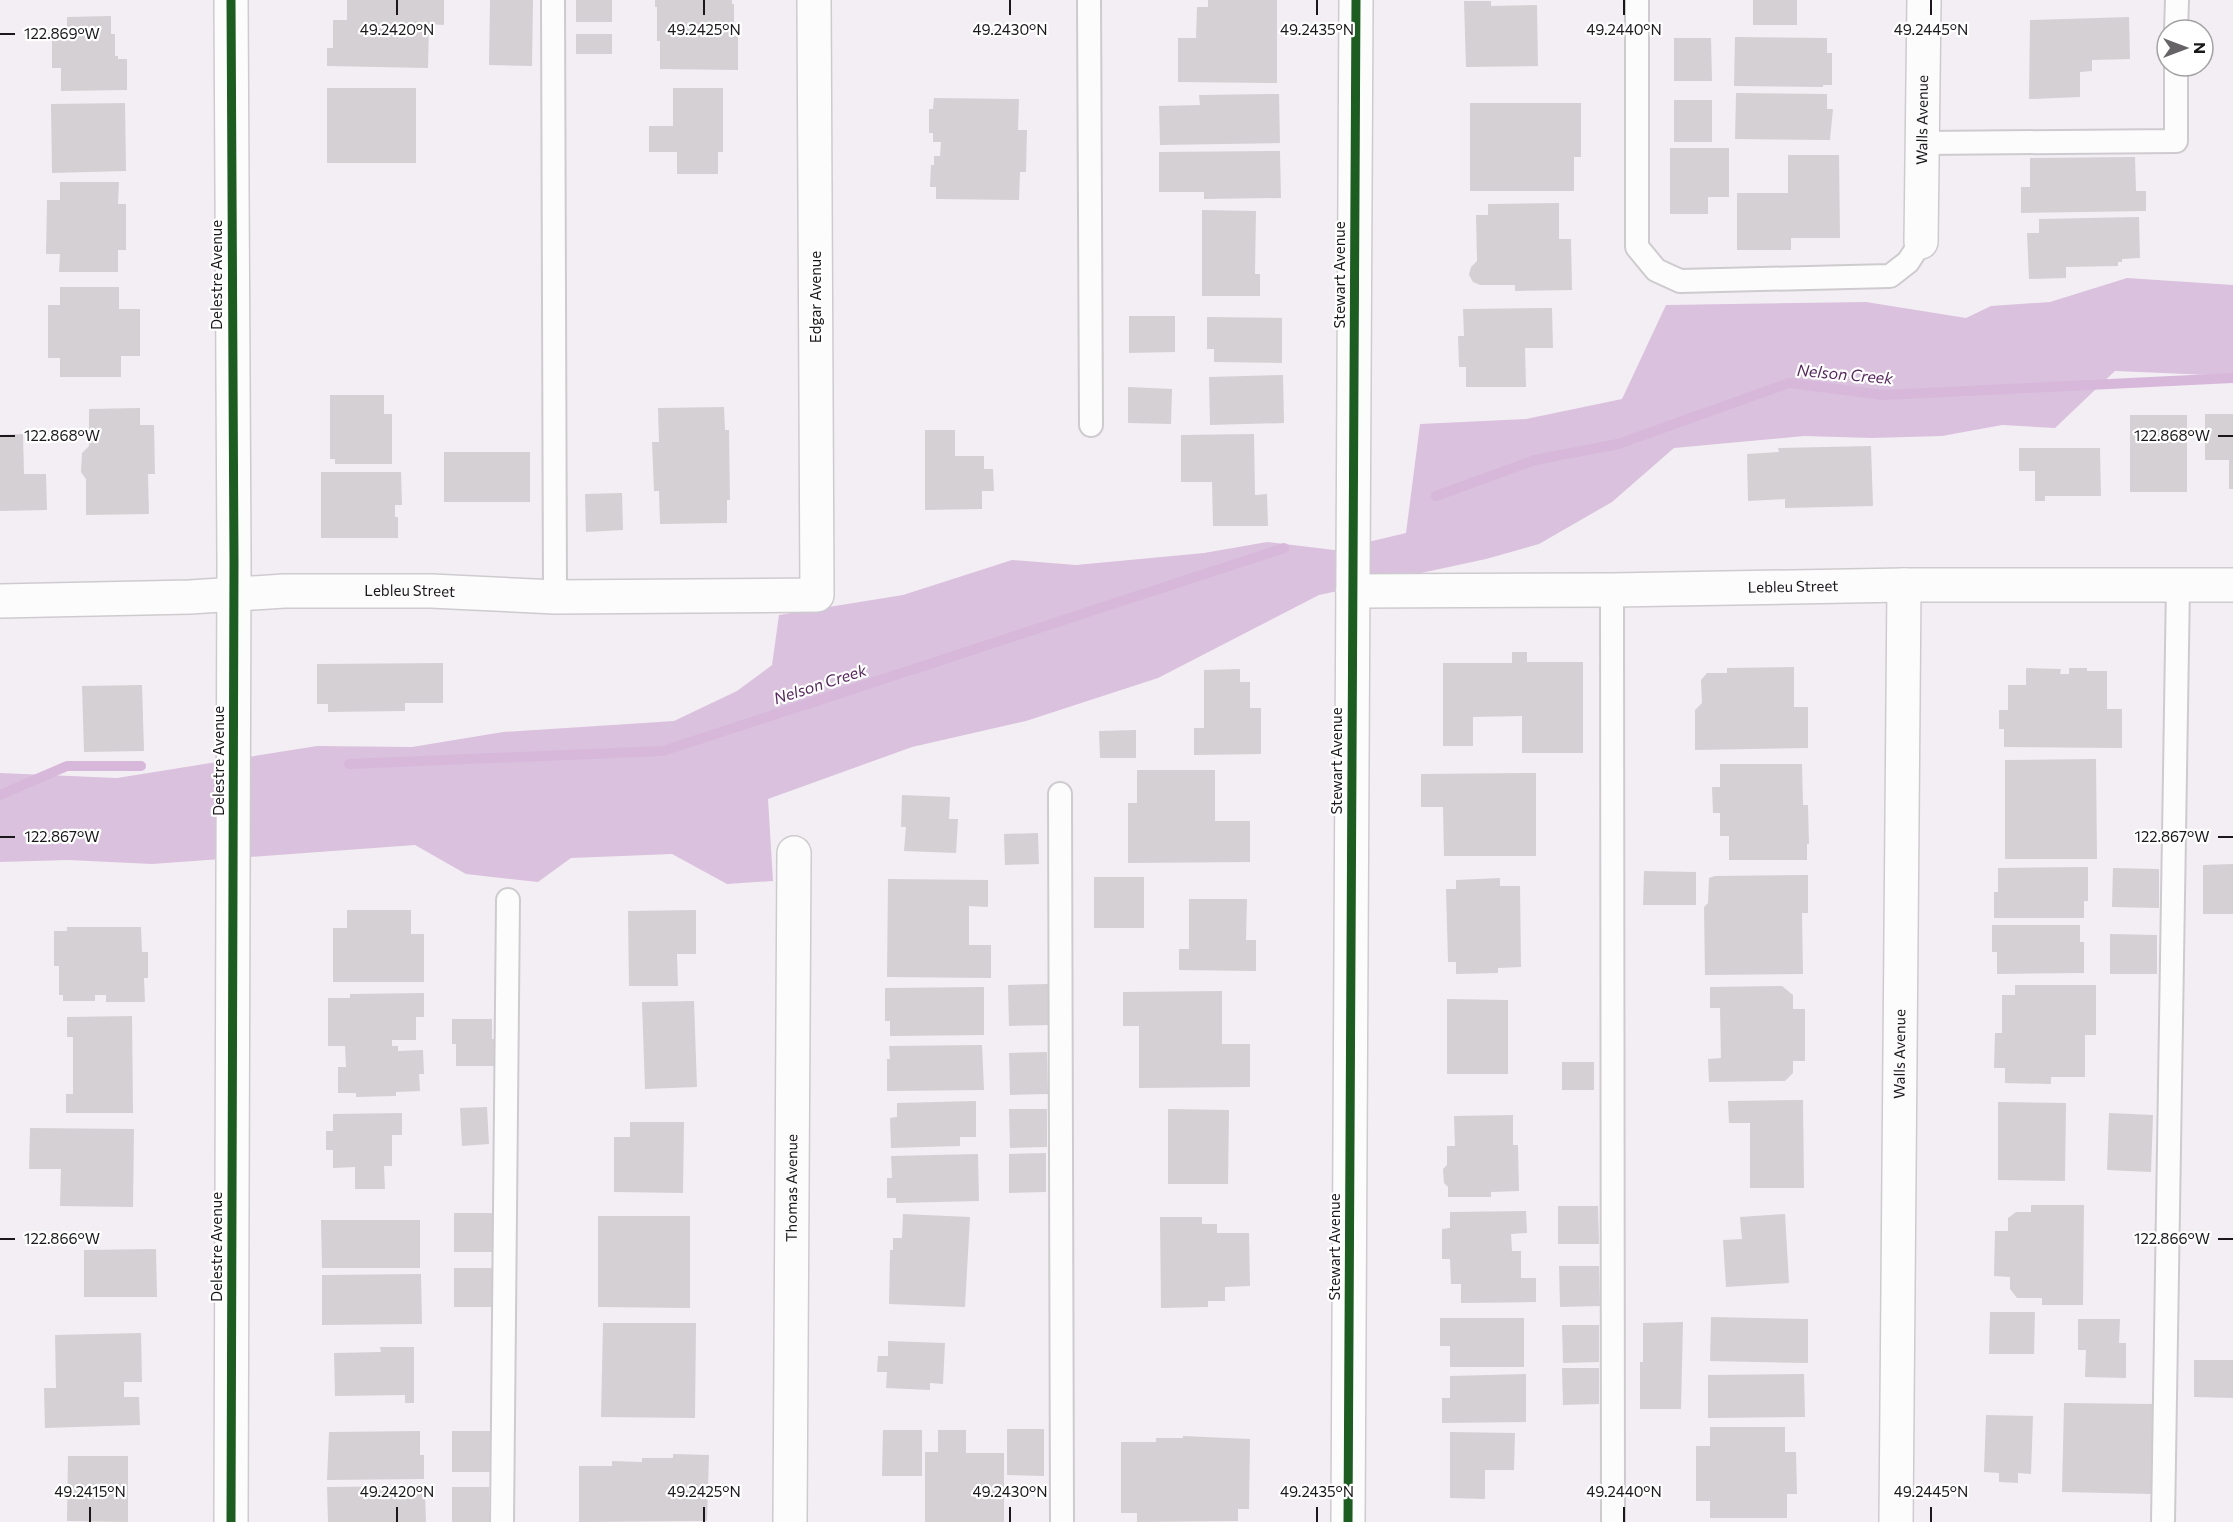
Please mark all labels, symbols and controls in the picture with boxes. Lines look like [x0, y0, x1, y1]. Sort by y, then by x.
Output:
north arrow [2155, 18, 2215, 78]
text: 49.2420°N [360, 20, 434, 38]
text: 49.2425°N [667, 20, 741, 38]
text: 49.2430°N [972, 20, 1048, 38]
text: 49.2435°N [1280, 20, 1354, 38]
text: 49.2440°N [1586, 20, 1662, 38]
text: 49.2445°N [1894, 20, 1968, 38]
text: 122.869°W [24, 24, 100, 42]
text: N [2191, 42, 2210, 54]
street label: Walls Avenue [1912, 75, 1931, 165]
street label: Delestre Avenue [207, 220, 225, 330]
street label: Stewart Avenue [1330, 221, 1348, 329]
street label: Edgar Avenue [806, 251, 824, 343]
water label: Nelson Creek [1796, 360, 1894, 387]
text: 122.868°W [24, 426, 100, 444]
text: 122.868°W [2134, 426, 2210, 444]
street label: Lebleu Street [1747, 576, 1839, 596]
street label: Lebleu Street [364, 581, 456, 600]
water label: Nelson Creek [771, 660, 869, 707]
street label: Delestre Avenue [209, 706, 227, 816]
street label: Stewart Avenue [1327, 707, 1345, 815]
text: 122.867°W [25, 827, 99, 845]
text: 122.867°W [2135, 827, 2209, 845]
street label: Walls Avenue [1890, 1009, 1908, 1099]
street label: Thomas Avenue [782, 1134, 800, 1242]
street label: Delestre Avenue [207, 1192, 225, 1302]
street label: Stewart Avenue [1325, 1193, 1343, 1301]
text: 122.866°W [24, 1229, 100, 1247]
text: 122.866°W [2134, 1229, 2210, 1247]
text: 49.2415°N [54, 1482, 126, 1500]
text: 49.2420°N [360, 1482, 434, 1500]
text: 49.2425°N [667, 1482, 741, 1500]
text: 49.2430°N [972, 1482, 1048, 1500]
text: 49.2435°N [1280, 1482, 1354, 1500]
text: 49.2440°N [1586, 1482, 1662, 1500]
text: 49.2445°N [1894, 1482, 1968, 1500]

